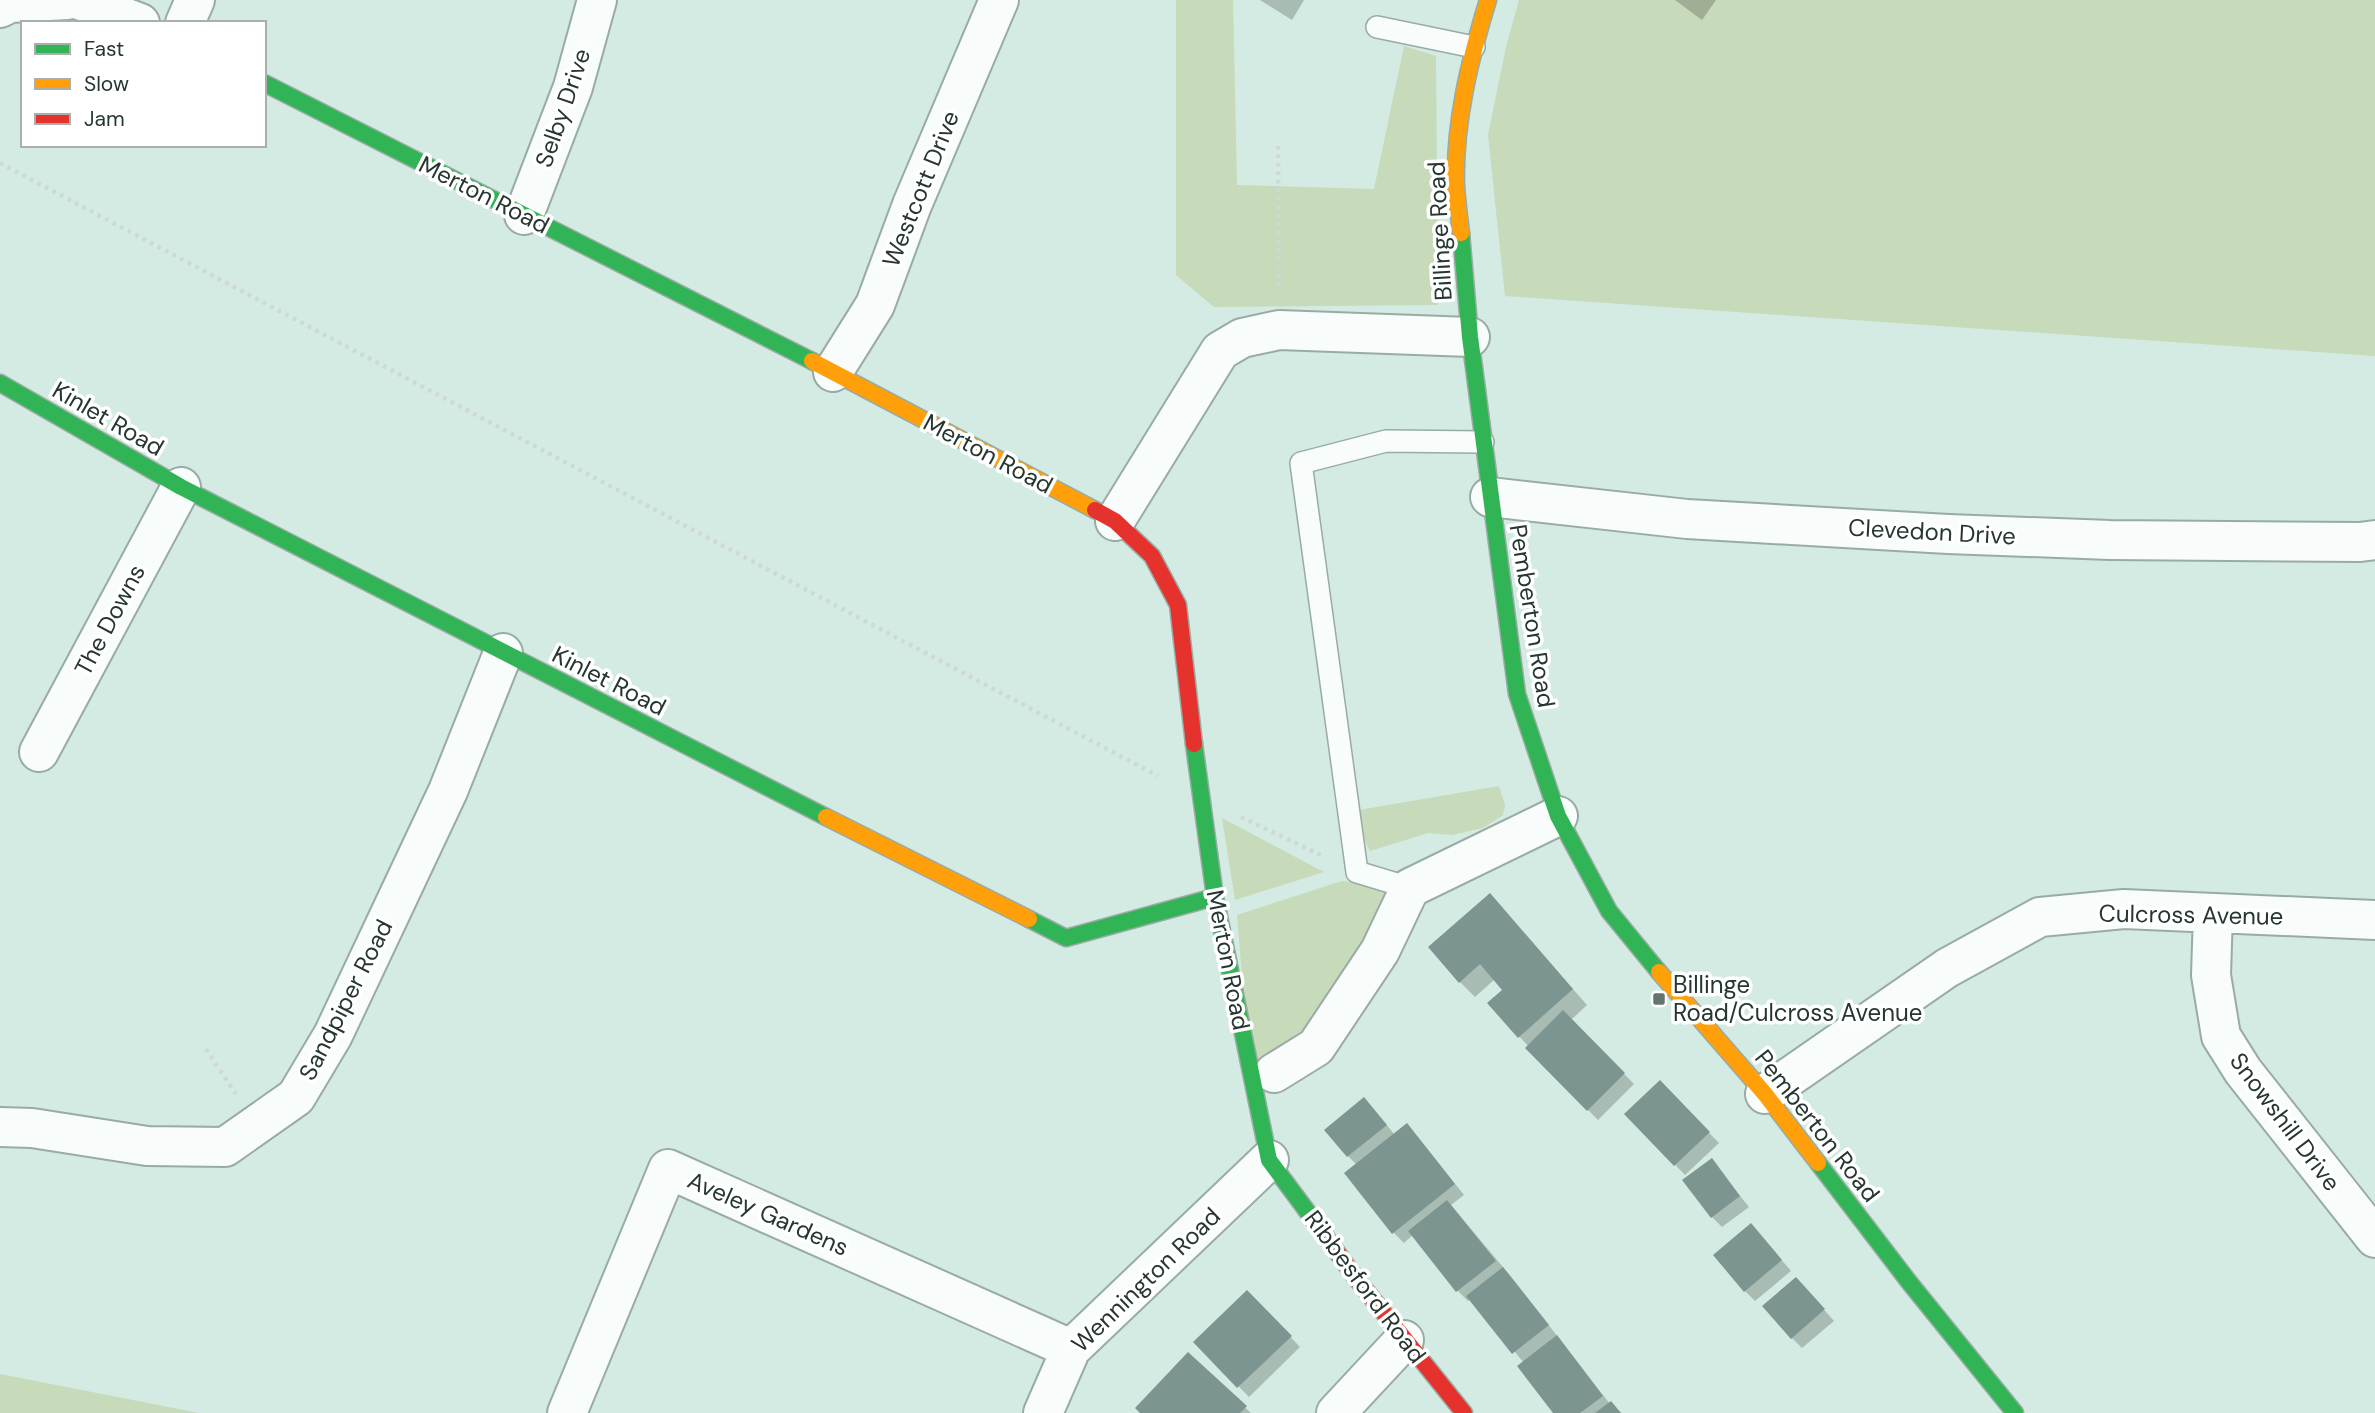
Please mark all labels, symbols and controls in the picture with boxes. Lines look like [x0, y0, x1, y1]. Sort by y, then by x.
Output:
legend [21, 21, 266, 147]
text: Fast [84, 35, 124, 63]
street label: Selby Drive [528, 44, 597, 171]
text: Slow [84, 70, 129, 98]
text: Jam [84, 105, 125, 133]
street label: Westcott Drive [875, 106, 966, 271]
street label: Merton Road [414, 148, 555, 241]
street label: Billinge Road [1420, 161, 1459, 301]
street label: Kinlet Road [47, 374, 170, 463]
street label: Merton Road [918, 407, 1058, 501]
street label: Clevedon Drive [1847, 512, 2017, 551]
street label: Pemberton Road [1503, 522, 1562, 710]
street label: The Downs [67, 559, 152, 681]
street label: Kinlet Road [547, 639, 671, 722]
street label: Merton Road [1200, 887, 1257, 1033]
street label: Culcross Avenue [2098, 897, 2284, 932]
street label: Sandpiper Road [292, 914, 399, 1085]
place label: Billinge Road/Culcross Avenue [1673, 969, 1922, 1028]
marker: Billinge Road/Culcross Avenue [1651, 991, 1667, 1007]
street label: Pemberton Road [1748, 1043, 1887, 1208]
street label: Snowshill Drive [2223, 1046, 2348, 1197]
street label: Aveley Gardens [683, 1164, 853, 1263]
street label: Wennington Road [1065, 1201, 1227, 1359]
street label: Ribbesford Road [1298, 1204, 1433, 1369]

